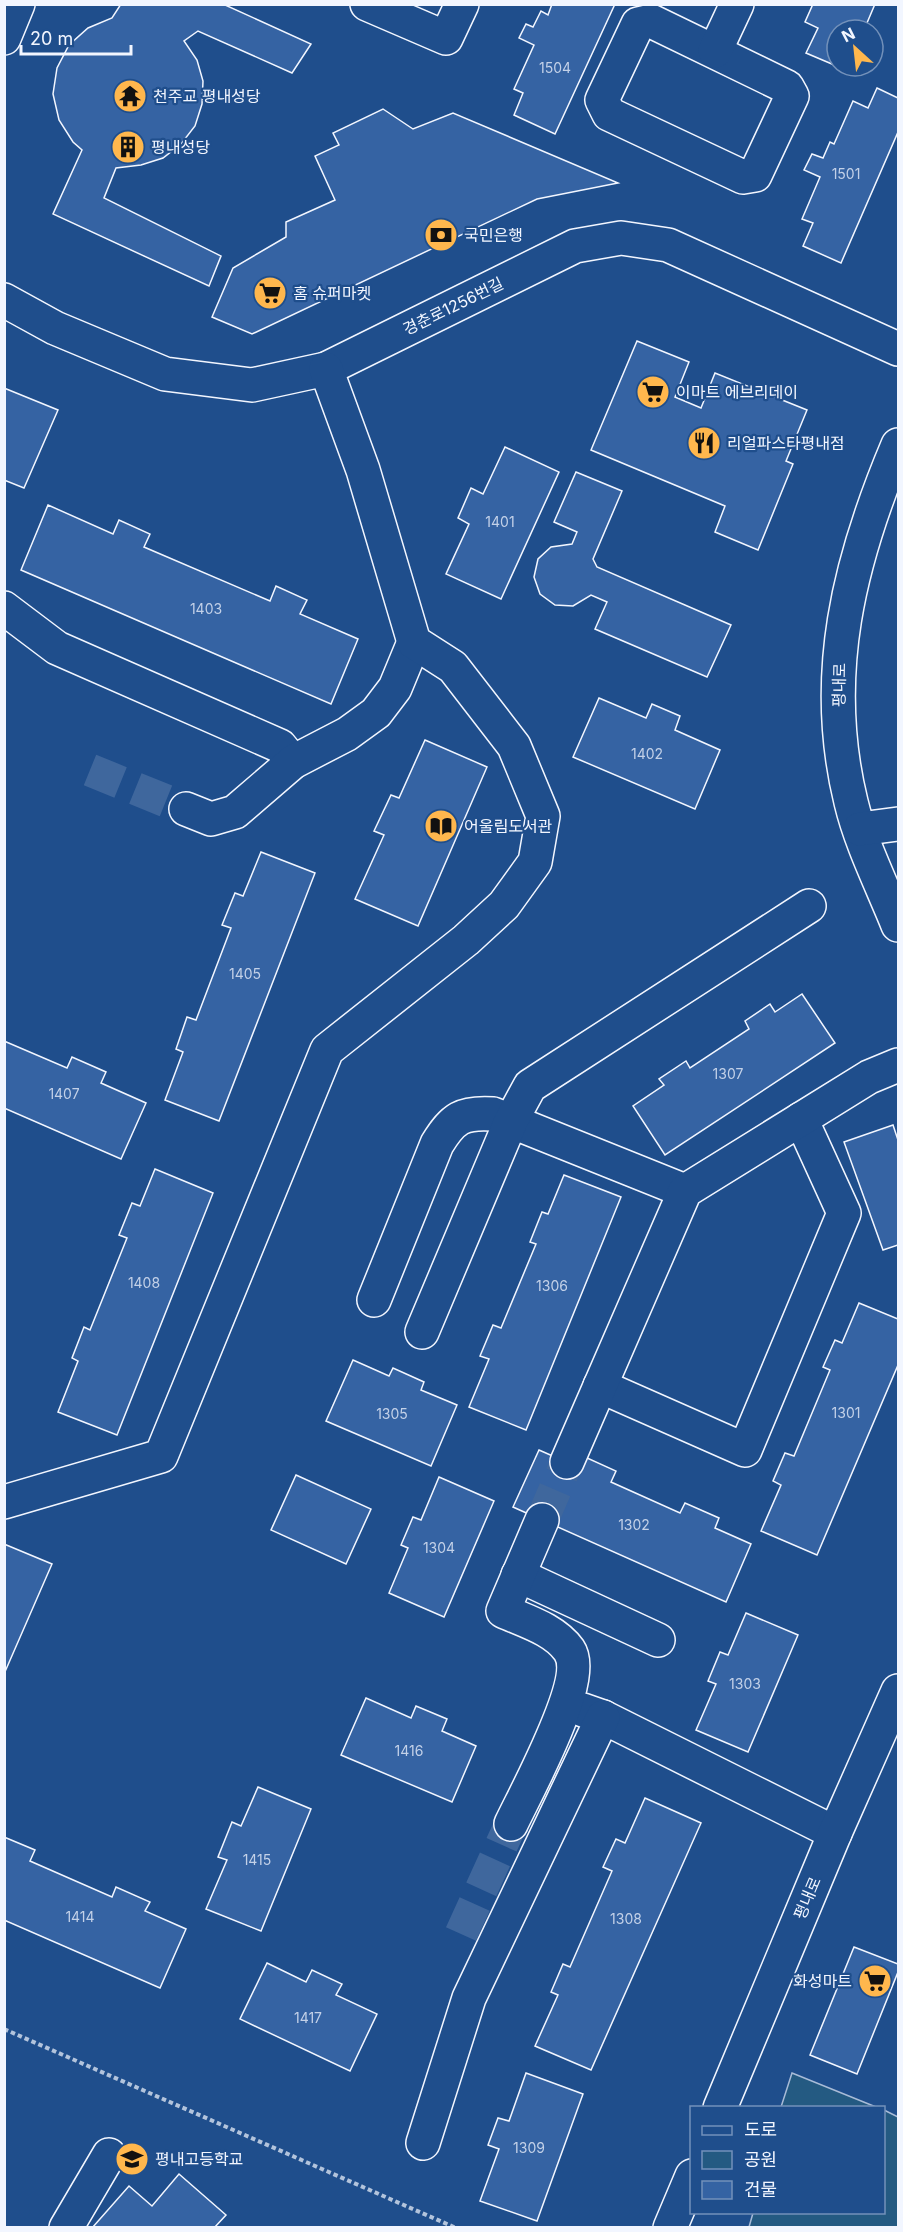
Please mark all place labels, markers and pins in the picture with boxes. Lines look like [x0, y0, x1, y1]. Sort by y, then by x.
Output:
temple icon: 천주교 평내성당 [112, 78, 148, 114]
place label: 천주교 평내성당 [153, 86, 261, 106]
building icon: 평내성당 [110, 129, 146, 165]
place label: 평내성당 [151, 137, 210, 157]
bank icon: 국민은행 [423, 217, 459, 253]
place label: 국민은행 [464, 225, 523, 245]
supermarket icon: 홈 슈퍼마켓 [252, 275, 288, 311]
place label: 홈 슈퍼마켓 [293, 283, 371, 303]
supermarket icon: 이마트 에브리데이 [635, 374, 671, 410]
place label: 이마트 에브리데이 [676, 382, 798, 402]
restaurant icon: 리얼파스타평내점 [686, 425, 722, 461]
place label: 리얼파스타평내점 [727, 433, 845, 453]
library icon: 어울림도서관 [423, 808, 459, 844]
place label: 어울림도서관 [464, 816, 553, 836]
supermarket icon: 화성마트 [857, 1963, 893, 1999]
place label: 화성마트 [793, 1971, 852, 1991]
school or university icon: 평내고등학교 [114, 2141, 150, 2177]
place label: 평내고등학교 [155, 2149, 243, 2169]

